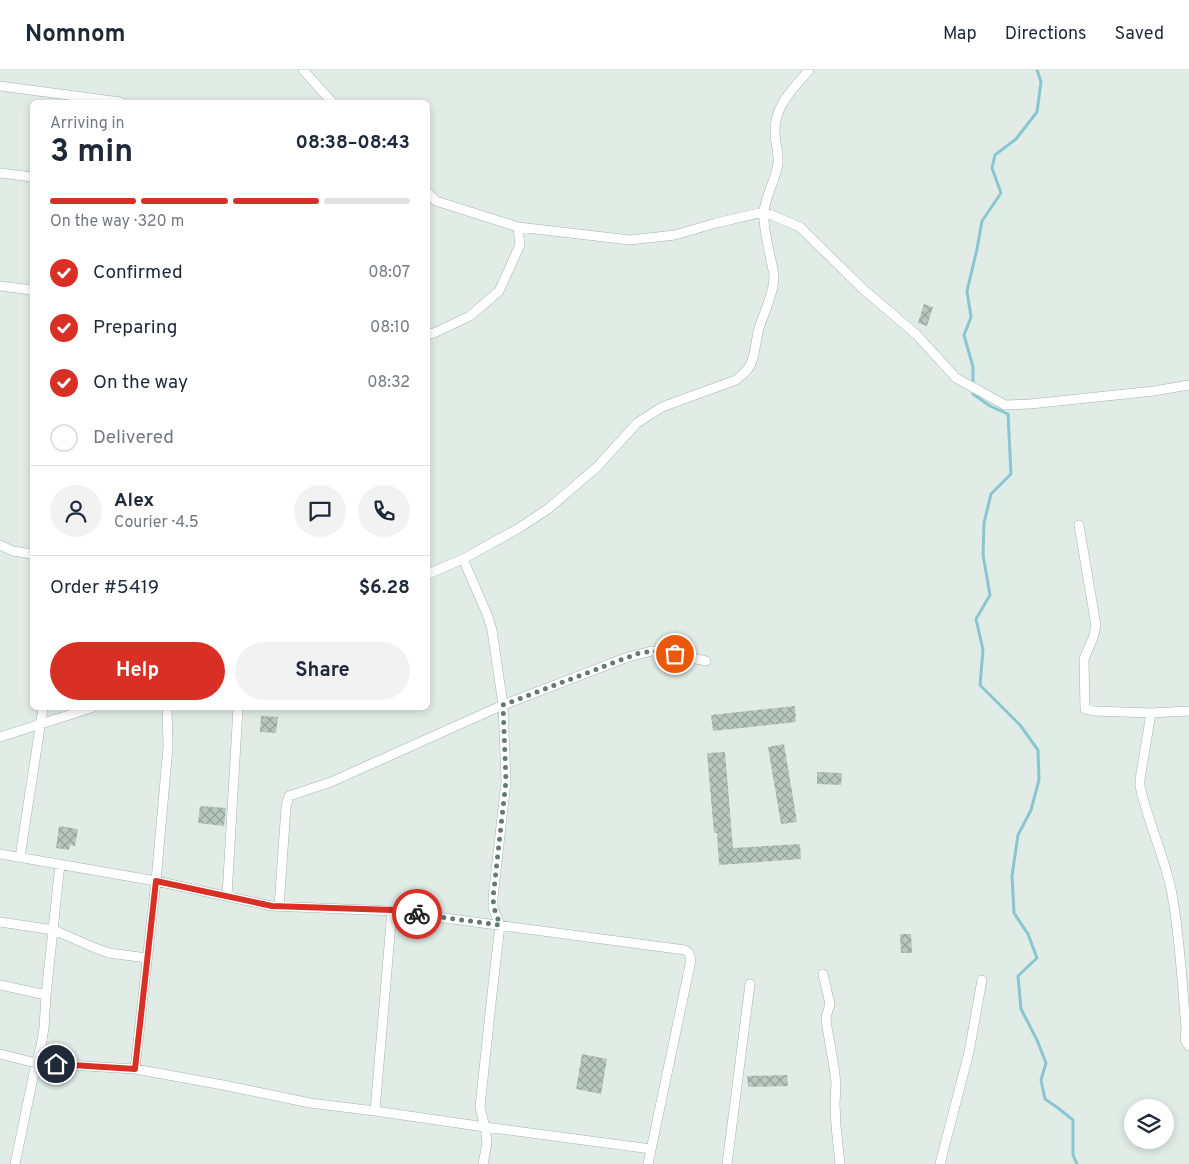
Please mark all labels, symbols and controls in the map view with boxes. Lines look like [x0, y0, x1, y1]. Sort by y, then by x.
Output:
text: Nomnom [25, 20, 125, 50]
text: Map [943, 23, 977, 46]
text: Directions [1005, 23, 1087, 46]
text: Saved [1115, 23, 1164, 46]
text: Arriving in [50, 114, 125, 134]
text: 08:38–08:43 [296, 131, 410, 155]
text: 3 min [50, 133, 133, 173]
text: On the way · 320 m [50, 212, 184, 232]
icon: check [50, 259, 78, 287]
text: Confirmed [93, 261, 183, 285]
text: 08:07 [368, 263, 410, 283]
icon: check [50, 314, 78, 342]
text: Preparing [93, 316, 177, 340]
text: 08:10 [370, 318, 410, 338]
icon: check [50, 369, 78, 397]
text: On the way [93, 371, 188, 395]
text: 08:32 [367, 373, 410, 393]
text: Delivered [93, 426, 174, 450]
button: person [50, 485, 102, 537]
button: chat [294, 485, 346, 537]
button: phone [358, 485, 410, 537]
text: Alex [114, 489, 154, 513]
text: Courier · 4.5 [114, 513, 199, 533]
text: Order #5419 [50, 576, 159, 600]
text: $6.28 [359, 576, 410, 600]
pin [654, 633, 696, 675]
icon: bag [661, 640, 689, 668]
button: Help [50, 642, 225, 700]
button: Share [235, 642, 410, 700]
courier [392, 889, 442, 939]
icon: bike [403, 900, 431, 928]
pin [35, 1043, 77, 1085]
icon: home [42, 1050, 70, 1078]
map controls [1124, 1099, 1174, 1149]
button: layers [1124, 1099, 1174, 1149]

